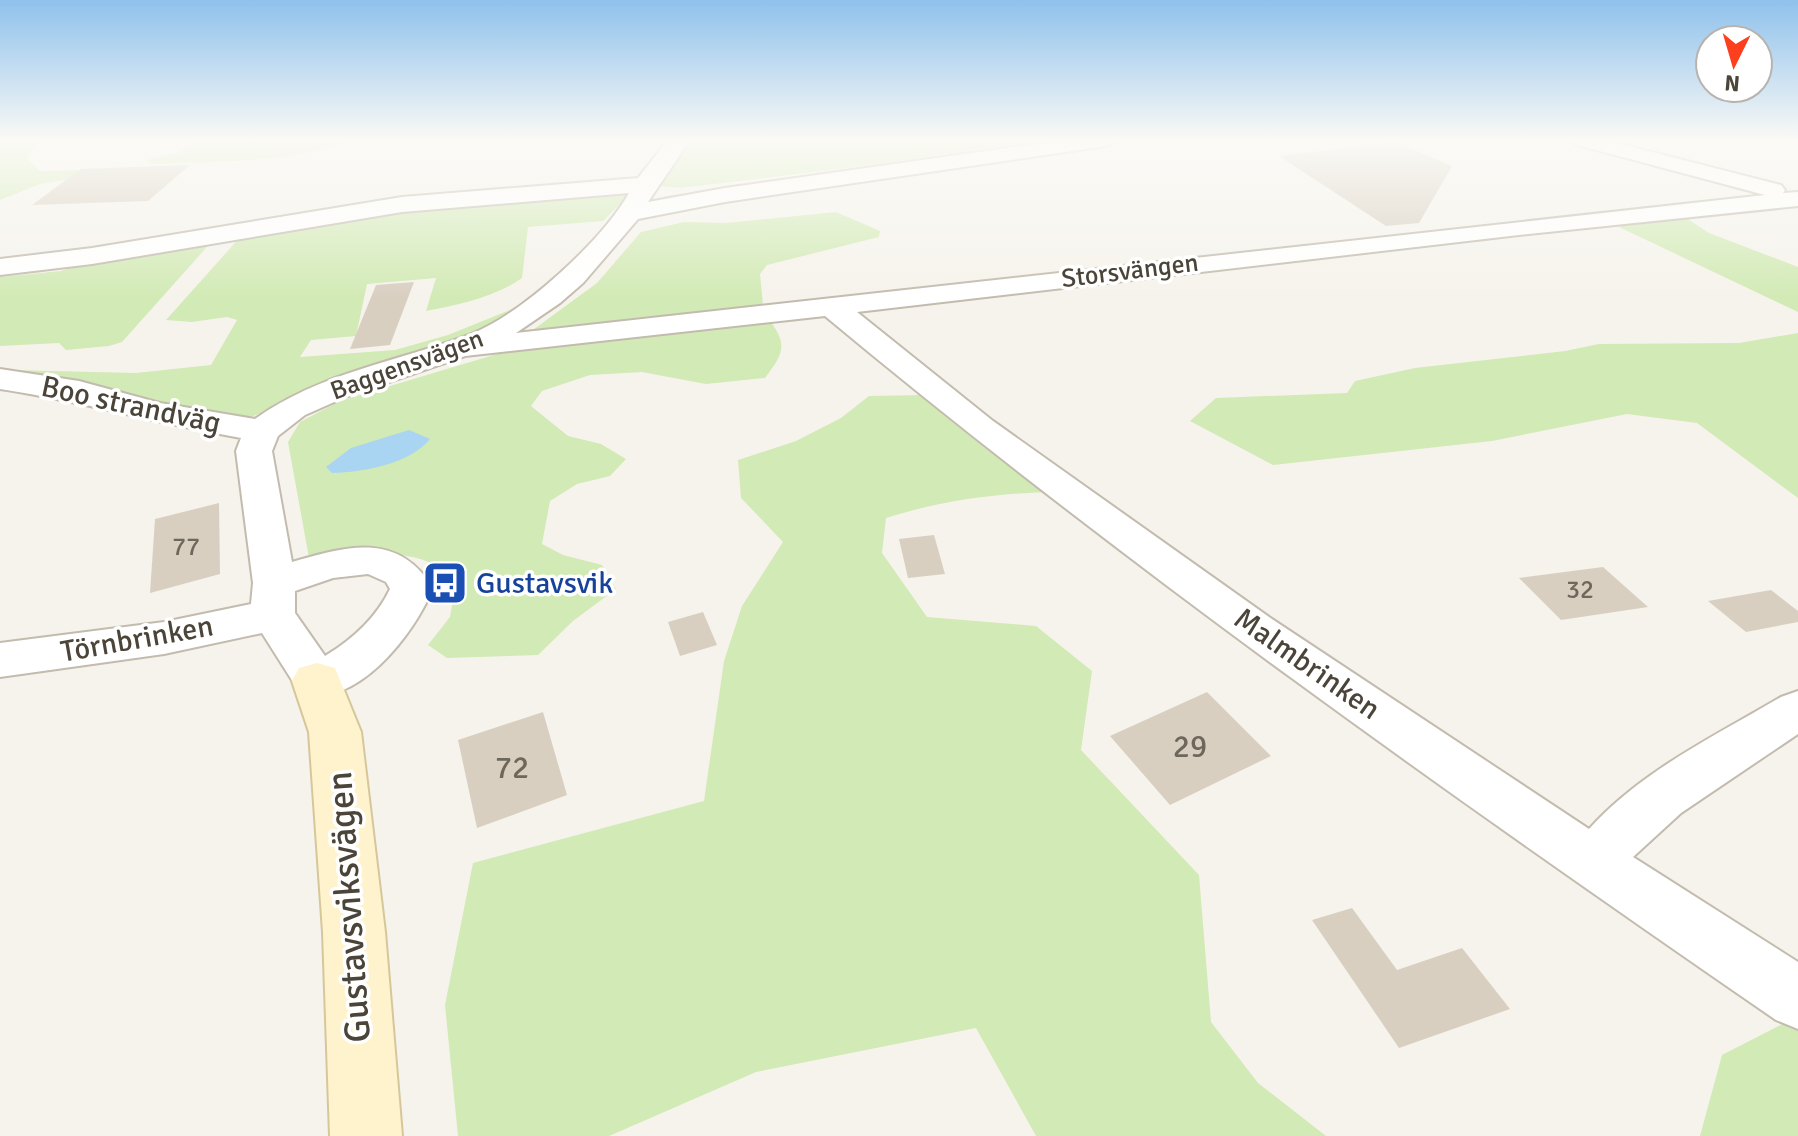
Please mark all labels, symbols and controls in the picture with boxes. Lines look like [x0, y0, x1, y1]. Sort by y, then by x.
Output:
north arrow [1694, 24, 1774, 104]
text: N [1723, 69, 1741, 98]
street label: Storsvängen [1060, 247, 1200, 295]
street label: Baggensvägen [326, 322, 488, 408]
street label: Boo strandväg [38, 368, 224, 442]
house number: 77 [172, 531, 200, 563]
bus stop icon: Gustavsvik [421, 559, 469, 607]
place label: Gustavsvik [476, 565, 613, 602]
house number: 32 [1566, 574, 1594, 606]
street label: Malmbrinken [1227, 600, 1387, 728]
street label: Törnbrinken [58, 607, 216, 671]
house number: 29 [1173, 727, 1207, 766]
house number: 72 [495, 748, 529, 787]
street label: Gustavsviksvägen [317, 770, 381, 1044]

